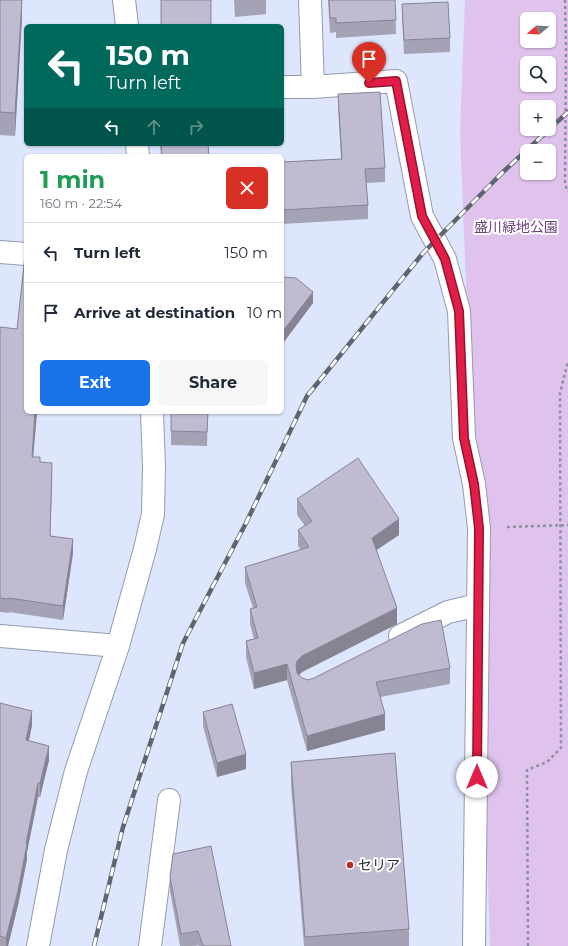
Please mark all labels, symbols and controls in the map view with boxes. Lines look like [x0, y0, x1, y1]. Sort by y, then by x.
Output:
north arrow [520, 12, 556, 48]
map controls [520, 12, 556, 180]
text: 150 m [106, 38, 190, 72]
icon: left [40, 40, 92, 92]
pin [352, 42, 386, 83]
icon: arrive [358, 48, 380, 70]
button: search [520, 56, 556, 92]
text: Turn left [106, 72, 181, 94]
button: + [520, 100, 556, 136]
icon: left [101, 116, 123, 138]
icon: ahead [143, 116, 165, 138]
icon: right [185, 116, 207, 138]
button: − [520, 144, 556, 180]
text: 1 min [40, 165, 105, 194]
button: close [226, 167, 268, 209]
text: 160 m · 22:54 [40, 195, 122, 211]
park label: 盛川緑地公園 [474, 218, 558, 236]
icon: left [40, 242, 62, 264]
text: Turn left [74, 243, 141, 262]
text: 150 m [224, 243, 268, 262]
icon: arrive [40, 302, 62, 324]
text: Arrive at destination [74, 303, 235, 322]
text: 10 m [247, 303, 282, 322]
button: Exit [40, 360, 150, 406]
button: Share [158, 360, 268, 406]
position arrow [456, 756, 498, 798]
place label: セリア [358, 856, 400, 874]
marker: セリア [345, 860, 355, 870]

